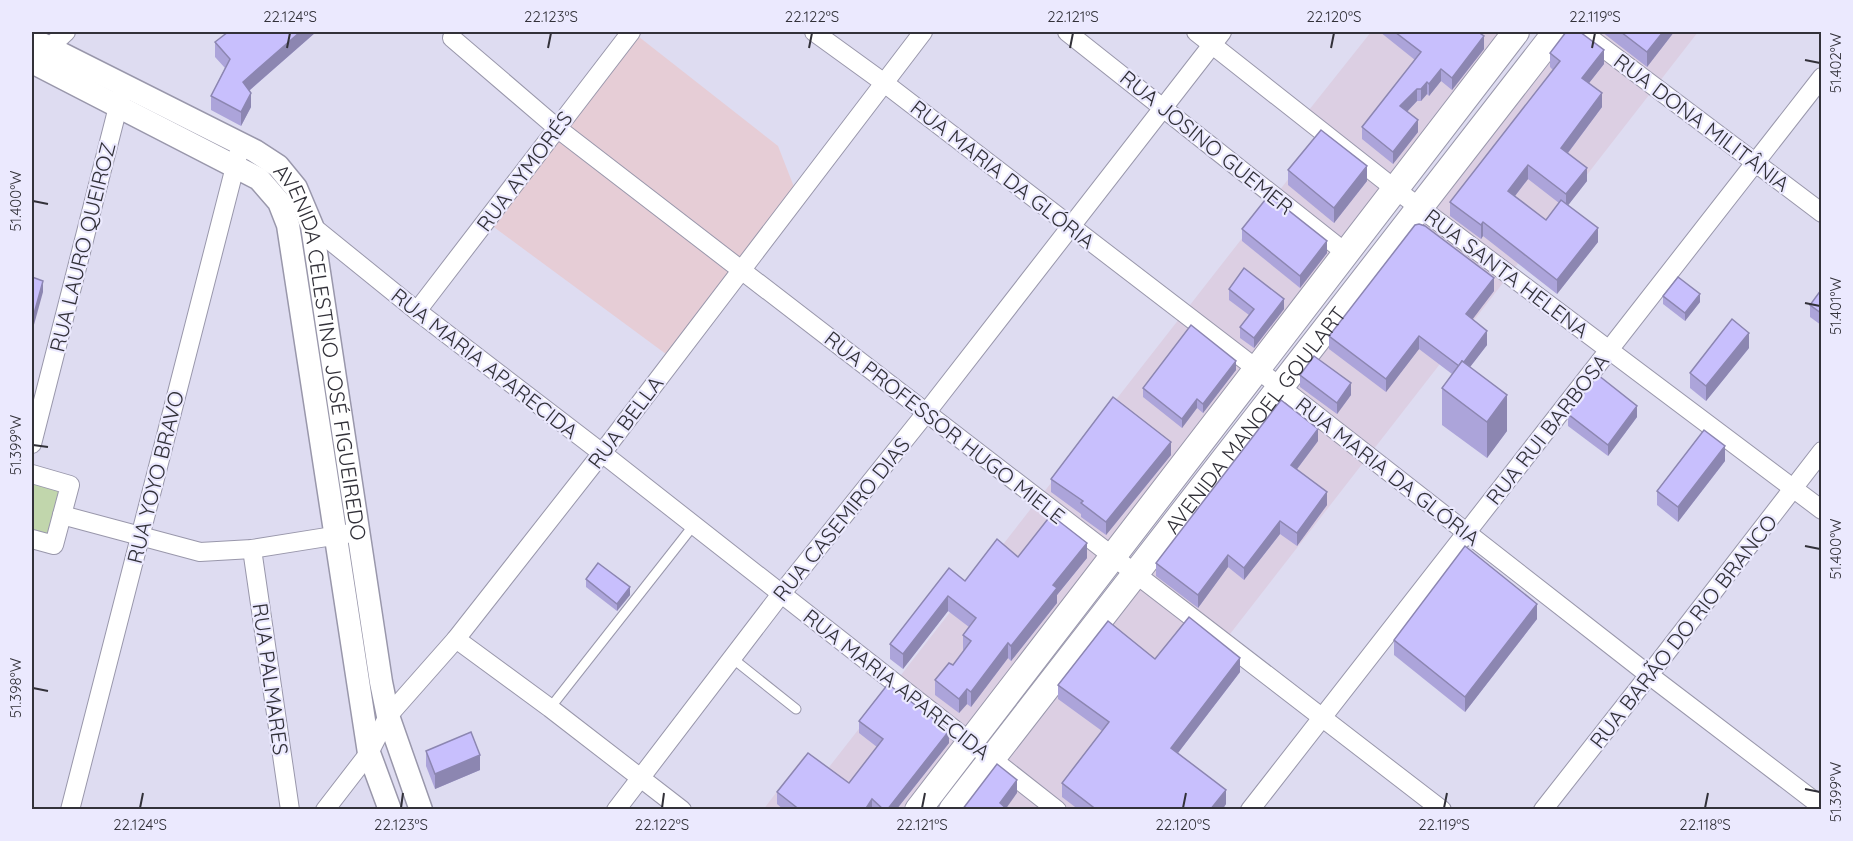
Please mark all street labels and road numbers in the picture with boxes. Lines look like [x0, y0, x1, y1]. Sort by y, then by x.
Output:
street label: RUA DONA MILITÂNIA [1609, 47, 1795, 197]
street label: RUA JOSINO GUEMER [1115, 64, 1299, 220]
street label: RUA MARIA DA GLÓRIA [906, 94, 1100, 254]
street label: RUA AYMORÉS [470, 106, 578, 236]
street label: RUA LAURO QUEIROZ [43, 140, 121, 354]
street label: AVENIDA CELESTINO JOSÉ FIGUEIREDO [268, 158, 372, 542]
street label: RUA SANTA HELENA [1420, 203, 1594, 343]
street label: RUA MARIA APARECIDA [386, 282, 584, 444]
street label: AVENIDA MANOEL GOULART [1159, 301, 1351, 539]
street label: RUA PROFESSOR HUGO MIELE [820, 325, 1070, 529]
street label: RUA RUI BARBOSA [1480, 348, 1614, 510]
street label: RUA BELLA [582, 370, 668, 474]
street label: RUA YOYO BRAVO [121, 388, 189, 566]
street label: RUA MARIA DA GLÓRIA [1291, 391, 1485, 551]
street label: RUA CASEMIRO DIAS [767, 432, 915, 606]
street label: RUA BARÃO DO RIO BRANCO [1584, 509, 1782, 753]
street label: RUA PALMARES [247, 601, 295, 757]
street label: RUA MARIA APARECIDA [798, 603, 996, 765]

